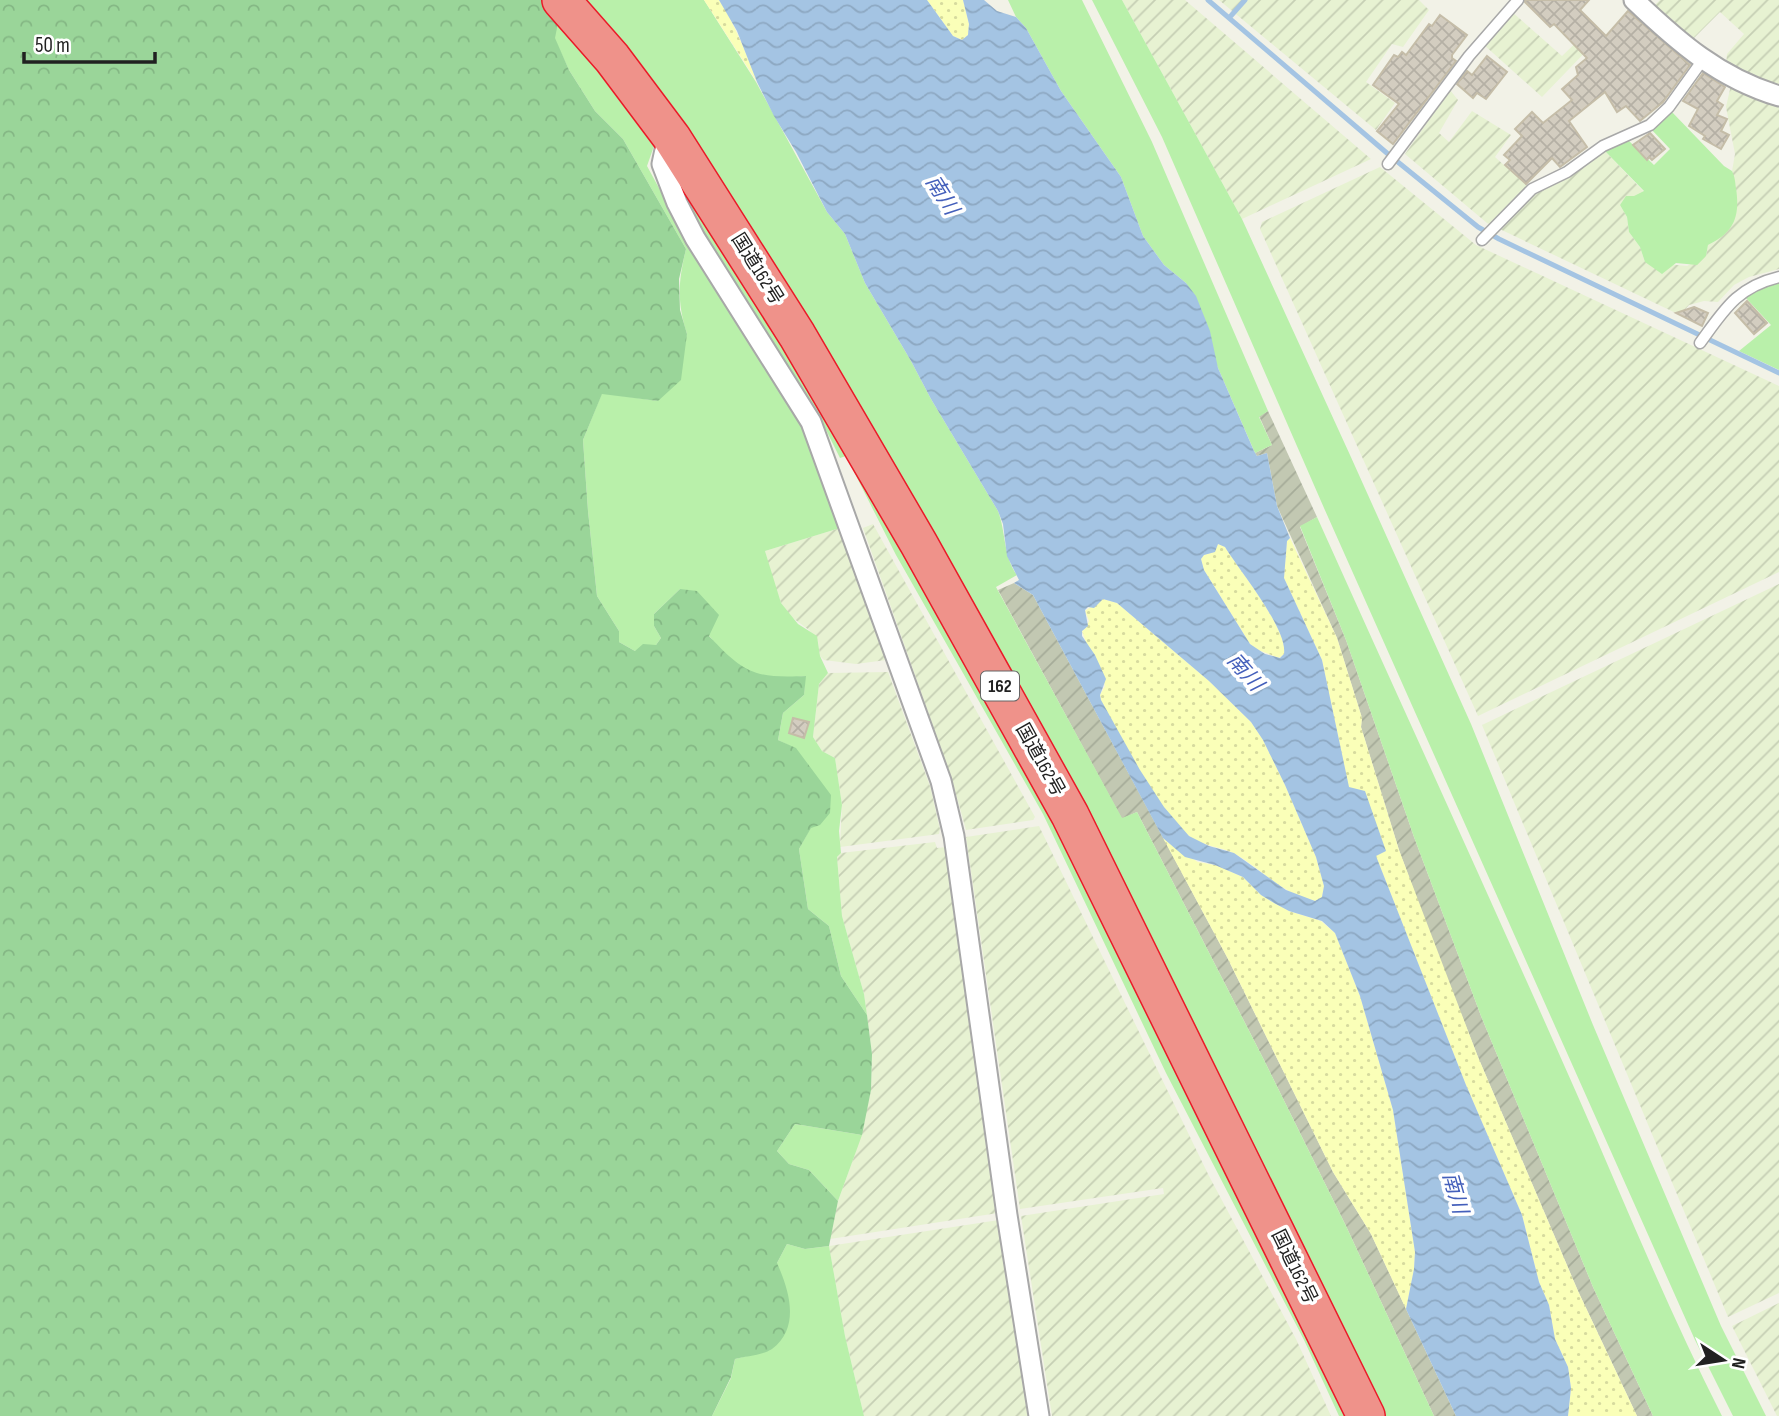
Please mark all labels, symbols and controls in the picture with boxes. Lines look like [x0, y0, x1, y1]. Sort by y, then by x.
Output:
scale bar [24, 21, 156, 65]
text: 50 m [35, 33, 70, 58]
water label: 南川 [920, 171, 965, 221]
street label: 国道162号 [726, 229, 788, 309]
water label: 南川 [1222, 648, 1270, 698]
road number: 162 [981, 672, 1019, 700]
street label: 国道162号 [1011, 719, 1069, 801]
water label: 南川 [1437, 1169, 1473, 1219]
street label: 国道162号 [1266, 1226, 1322, 1308]
north arrow [1688, 1325, 1758, 1395]
text: N [1726, 1356, 1750, 1371]

